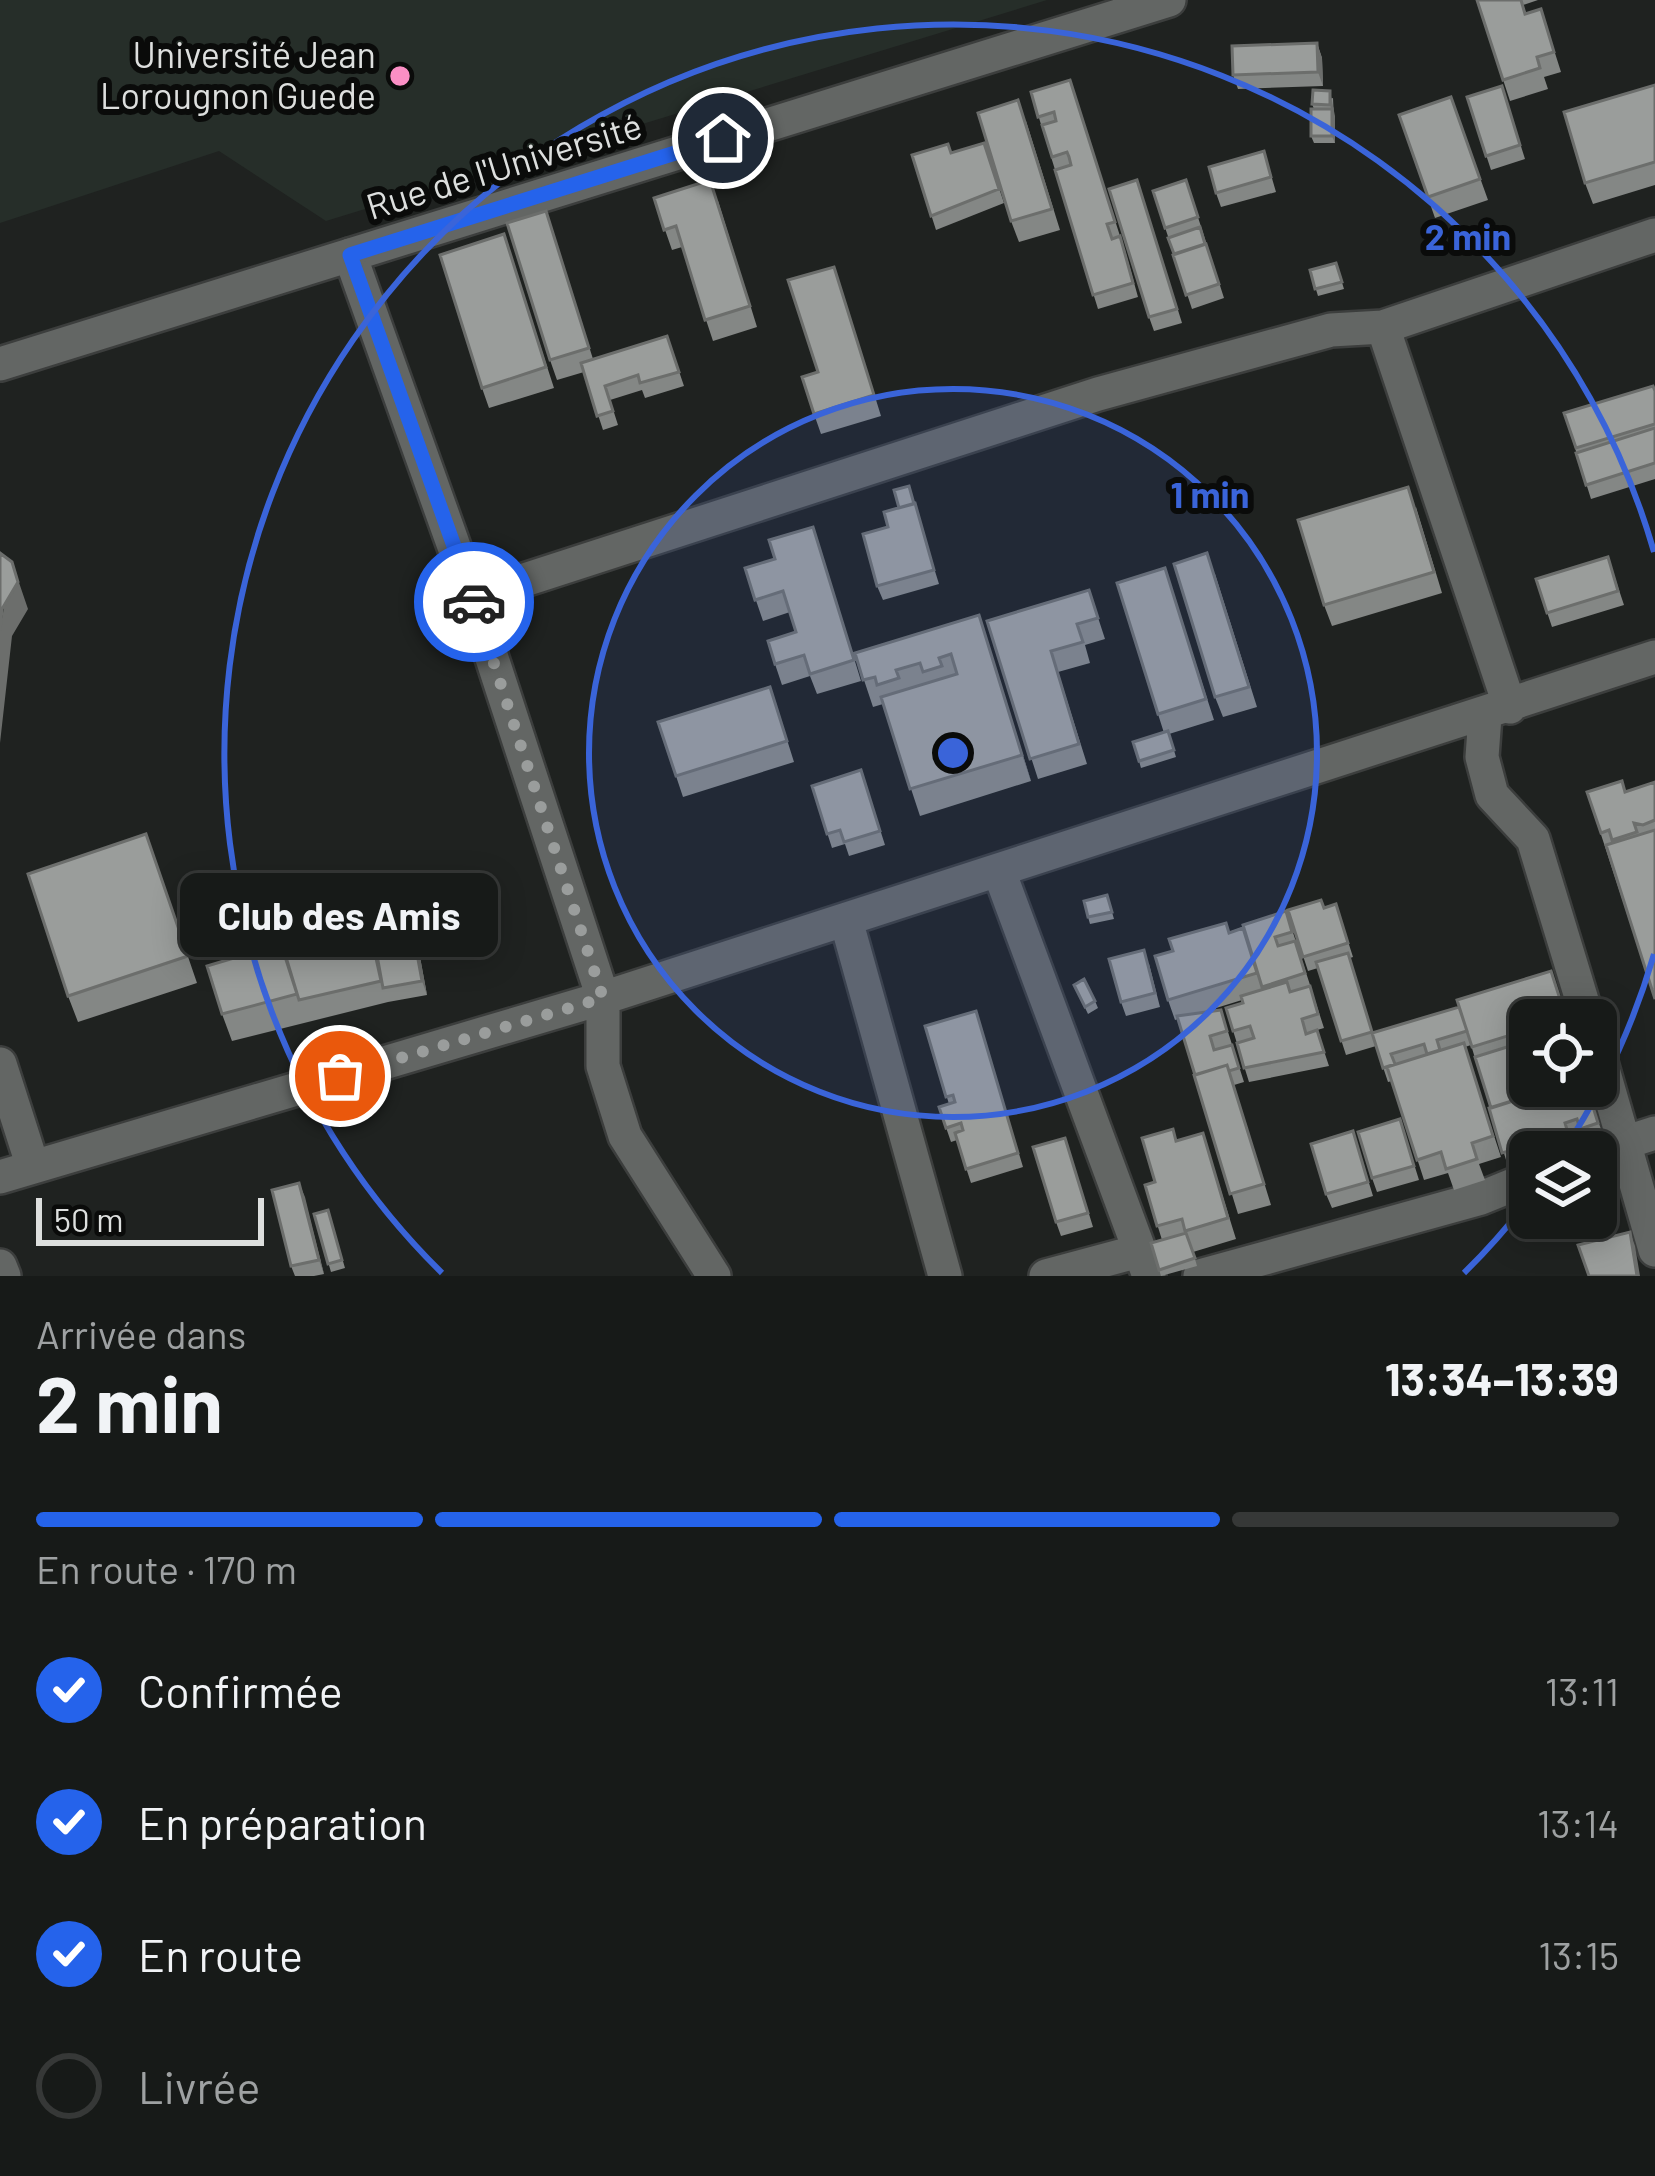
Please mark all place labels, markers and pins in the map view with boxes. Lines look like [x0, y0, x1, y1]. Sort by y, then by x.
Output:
place label: Université Jean Lorougnon Guede [100, 32, 376, 116]
marker: Université Jean Lorougnon Guede [387, 63, 413, 89]
pin [672, 87, 774, 189]
centre of rings [932, 732, 974, 774]
callout: Club des Amis [181, 872, 499, 956]
pin [289, 1025, 391, 1127]

